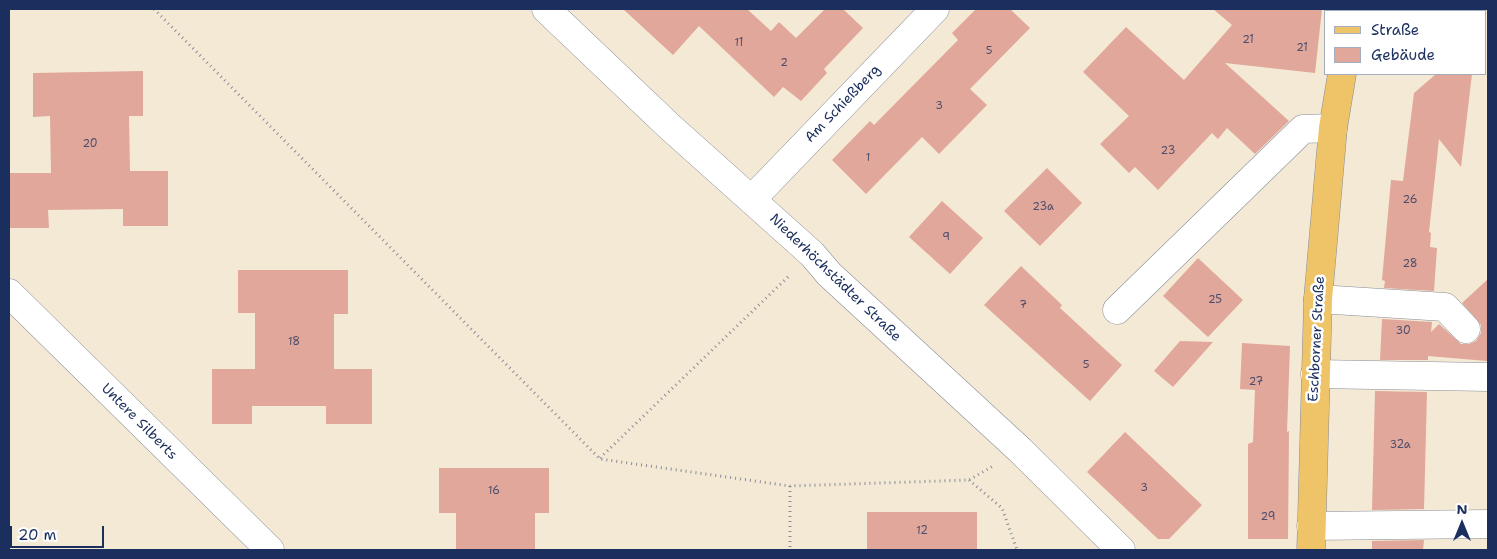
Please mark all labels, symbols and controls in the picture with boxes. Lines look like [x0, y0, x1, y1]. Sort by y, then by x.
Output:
legend [1324, 10, 1487, 75]
text: Straße [1371, 20, 1419, 40]
house number: 21 [1242, 33, 1254, 47]
house number: 11 [735, 36, 743, 50]
house number: 21 [1296, 41, 1308, 55]
house number: 5 [986, 44, 992, 58]
text: Gebäude [1371, 45, 1435, 65]
house number: 2 [780, 56, 788, 70]
street label: Am Schießberg [802, 62, 884, 146]
house number: 3 [935, 99, 943, 113]
house number: 20 [82, 137, 98, 151]
house number: 23 [1161, 144, 1175, 158]
house number: 1 [866, 151, 870, 165]
house number: 26 [1403, 193, 1417, 207]
house number: 23a [1032, 200, 1054, 214]
street label: Niederhöchstädter Straße [766, 211, 904, 345]
house number: 9 [942, 230, 950, 244]
house number: 28 [1402, 257, 1418, 271]
street label: Eschborner Straße [1305, 276, 1329, 402]
house number: 25 [1208, 293, 1222, 307]
house number: 7 [1019, 298, 1027, 312]
house number: 30 [1395, 324, 1411, 338]
house number: 18 [288, 335, 300, 349]
house number: 5 [1083, 358, 1089, 372]
house number: 27 [1249, 375, 1263, 389]
street label: Untere Silberts [97, 380, 181, 464]
house number: 32a [1389, 438, 1411, 452]
house number: 3 [1140, 481, 1148, 495]
house number: 16 [488, 484, 500, 498]
north arrow [1437, 499, 1487, 549]
text: N [1456, 500, 1468, 518]
house number: 29 [1261, 510, 1275, 524]
scale bar [12, 516, 106, 548]
house number: 12 [916, 524, 928, 538]
text: 20 m [18, 525, 57, 545]

